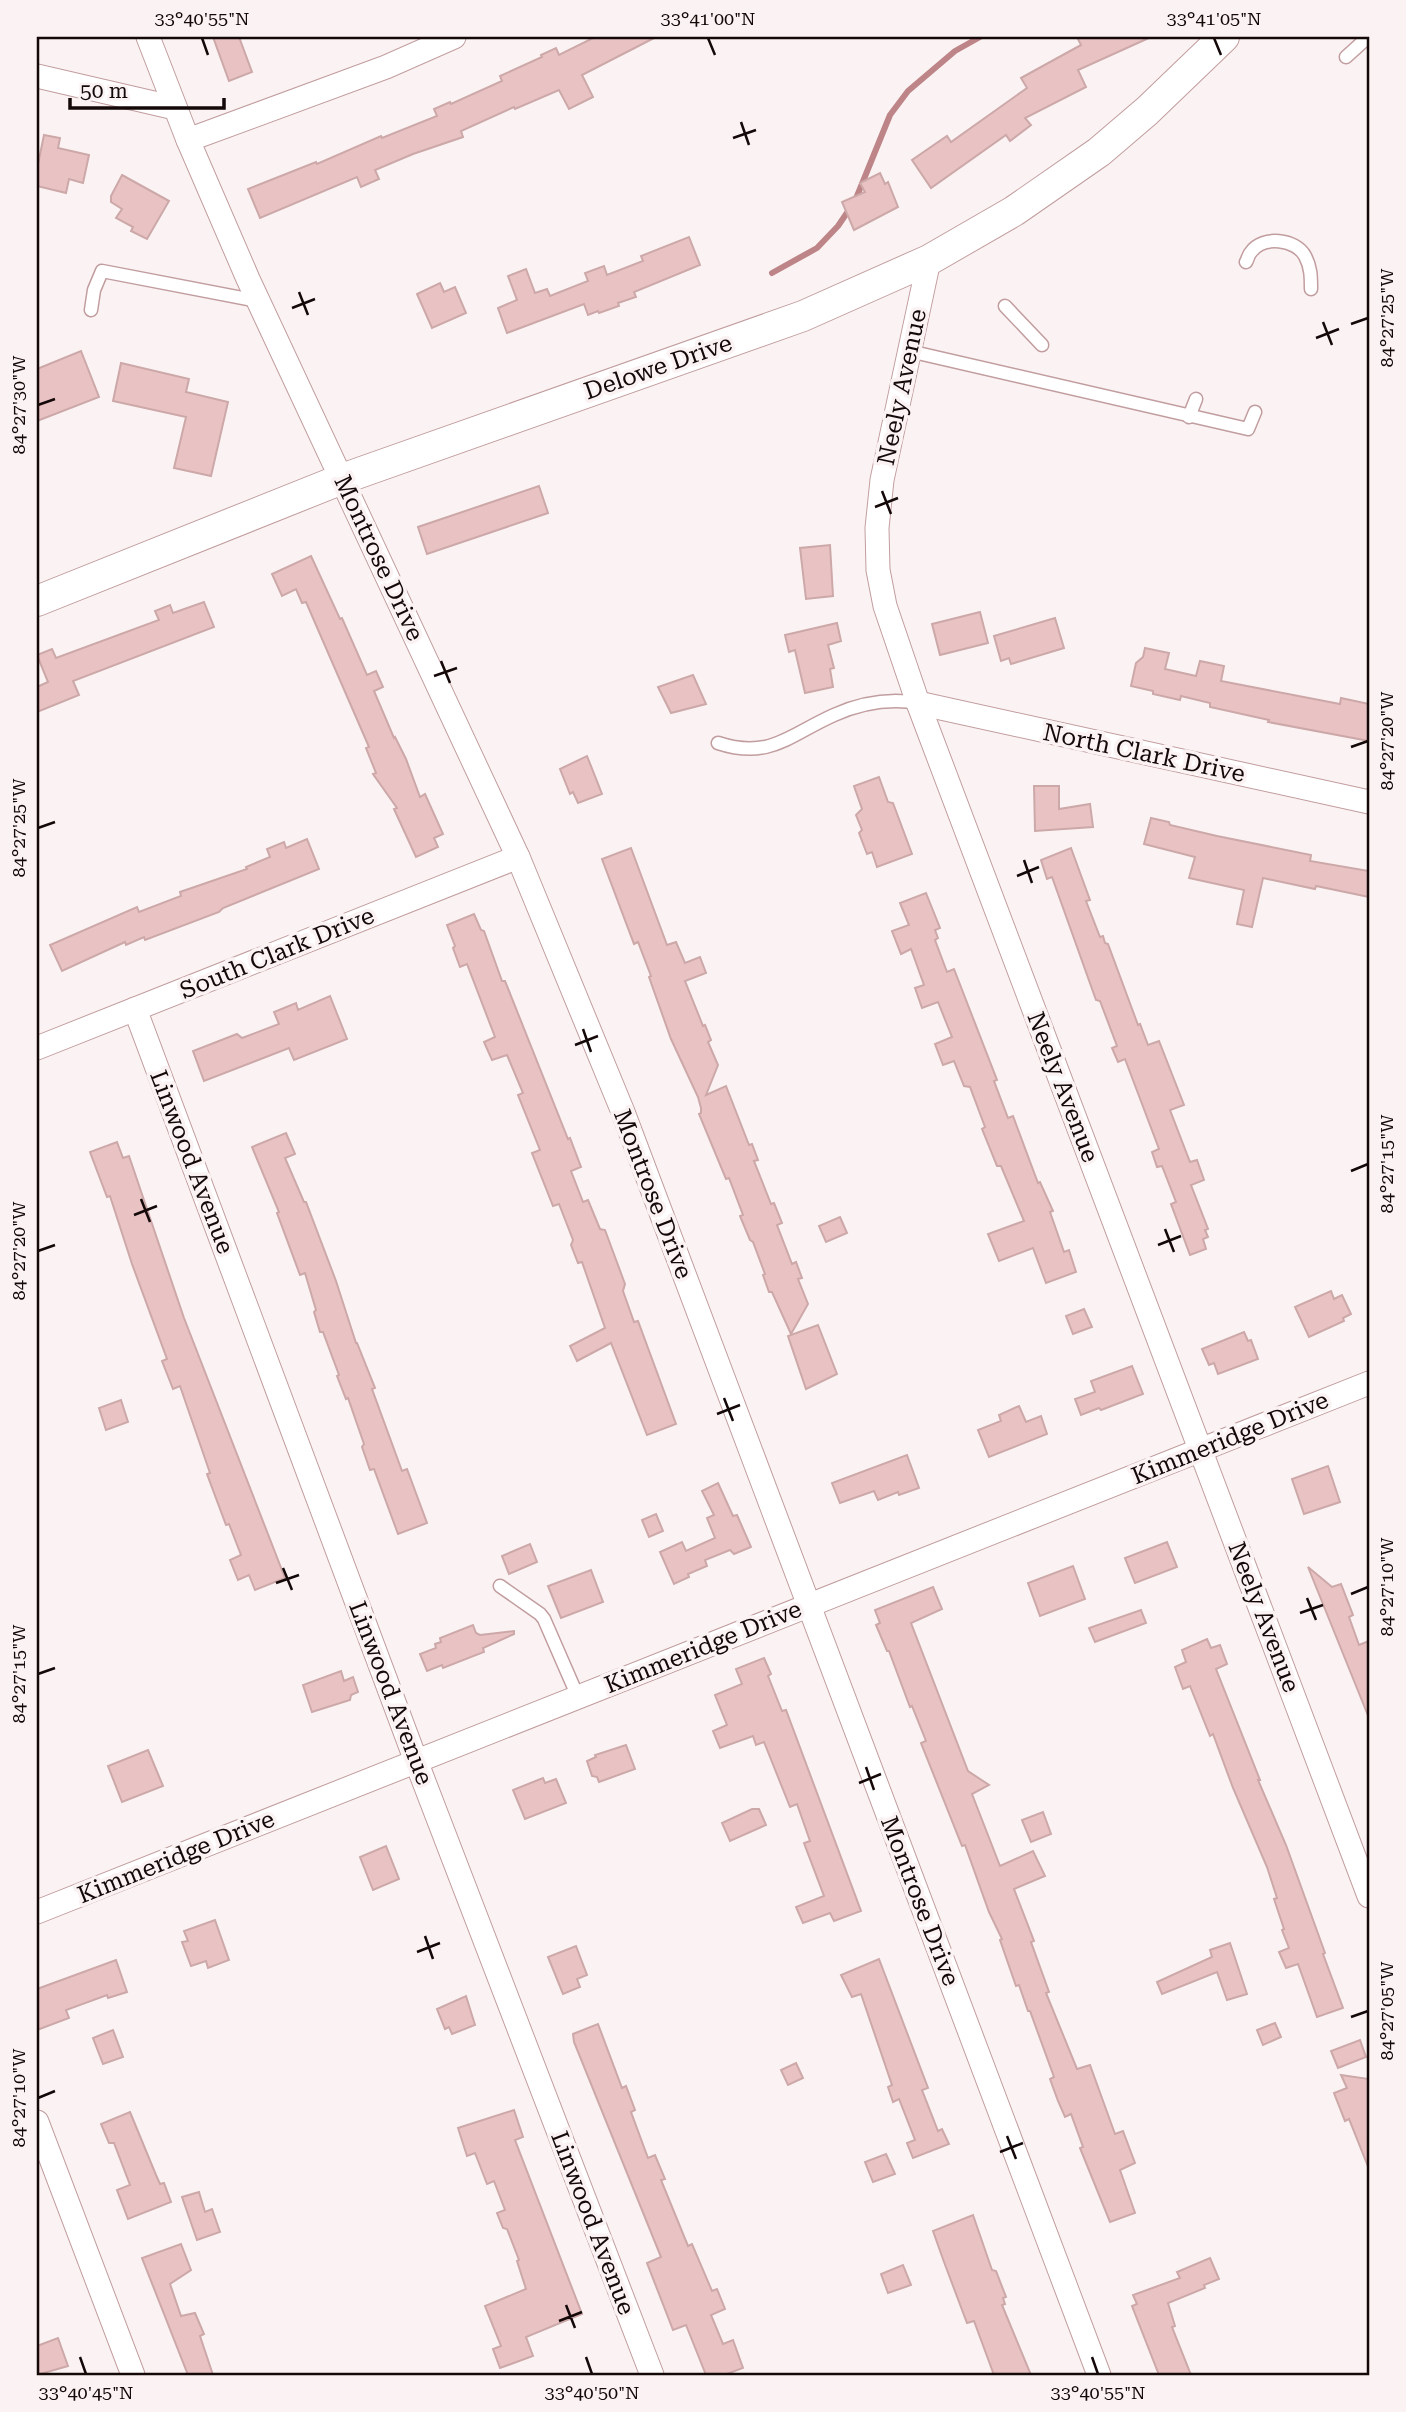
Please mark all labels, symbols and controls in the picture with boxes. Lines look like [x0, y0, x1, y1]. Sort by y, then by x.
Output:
text: 33°40'55"N [155, 8, 249, 29]
text: 33°41'00"N [661, 8, 755, 29]
text: 33°41'05"N [1167, 8, 1261, 29]
scale bar [70, 66, 224, 110]
text: 50 m [80, 79, 128, 103]
text: 84°27'25"W [1376, 268, 1397, 367]
street label: Neely Avenue [872, 306, 932, 468]
street label: Delowe Drive [580, 329, 736, 405]
text: 84°27'30"W [8, 355, 29, 454]
street label: Montrose Drive [328, 471, 430, 645]
text: 84°27'20"W [1376, 691, 1397, 790]
street label: North Clark Drive [1040, 718, 1248, 788]
text: 84°27'25"W [8, 778, 29, 877]
street label: South Clark Drive [176, 901, 378, 1005]
street label: Neely Avenue [1021, 1008, 1105, 1166]
street label: Linwood Avenue [144, 1066, 240, 1258]
street label: Montrose Drive [608, 1105, 698, 1283]
text: 84°27'15"W [1376, 1114, 1397, 1213]
text: 84°27'20"W [8, 1201, 29, 1300]
street label: Kimmeridge Drive [1127, 1386, 1333, 1490]
text: 84°27'10"W [1376, 1537, 1397, 1636]
street label: Neely Avenue [1222, 1538, 1306, 1696]
street label: Kimmeridge Drive [600, 1595, 806, 1699]
street label: Linwood Avenue [343, 1597, 439, 1789]
text: 84°27'15"W [8, 1624, 29, 1723]
street label: Kimmeridge Drive [73, 1805, 279, 1909]
street label: Montrose Drive [875, 1812, 965, 1990]
text: 84°27'05"W [1376, 1961, 1397, 2060]
text: 84°27'10"W [8, 2048, 29, 2147]
street label: Linwood Avenue [545, 2127, 641, 2319]
text: 33°40'45"N [39, 2382, 133, 2403]
text: 33°40'50"N [545, 2382, 639, 2403]
text: 33°40'55"N [1051, 2382, 1145, 2403]

